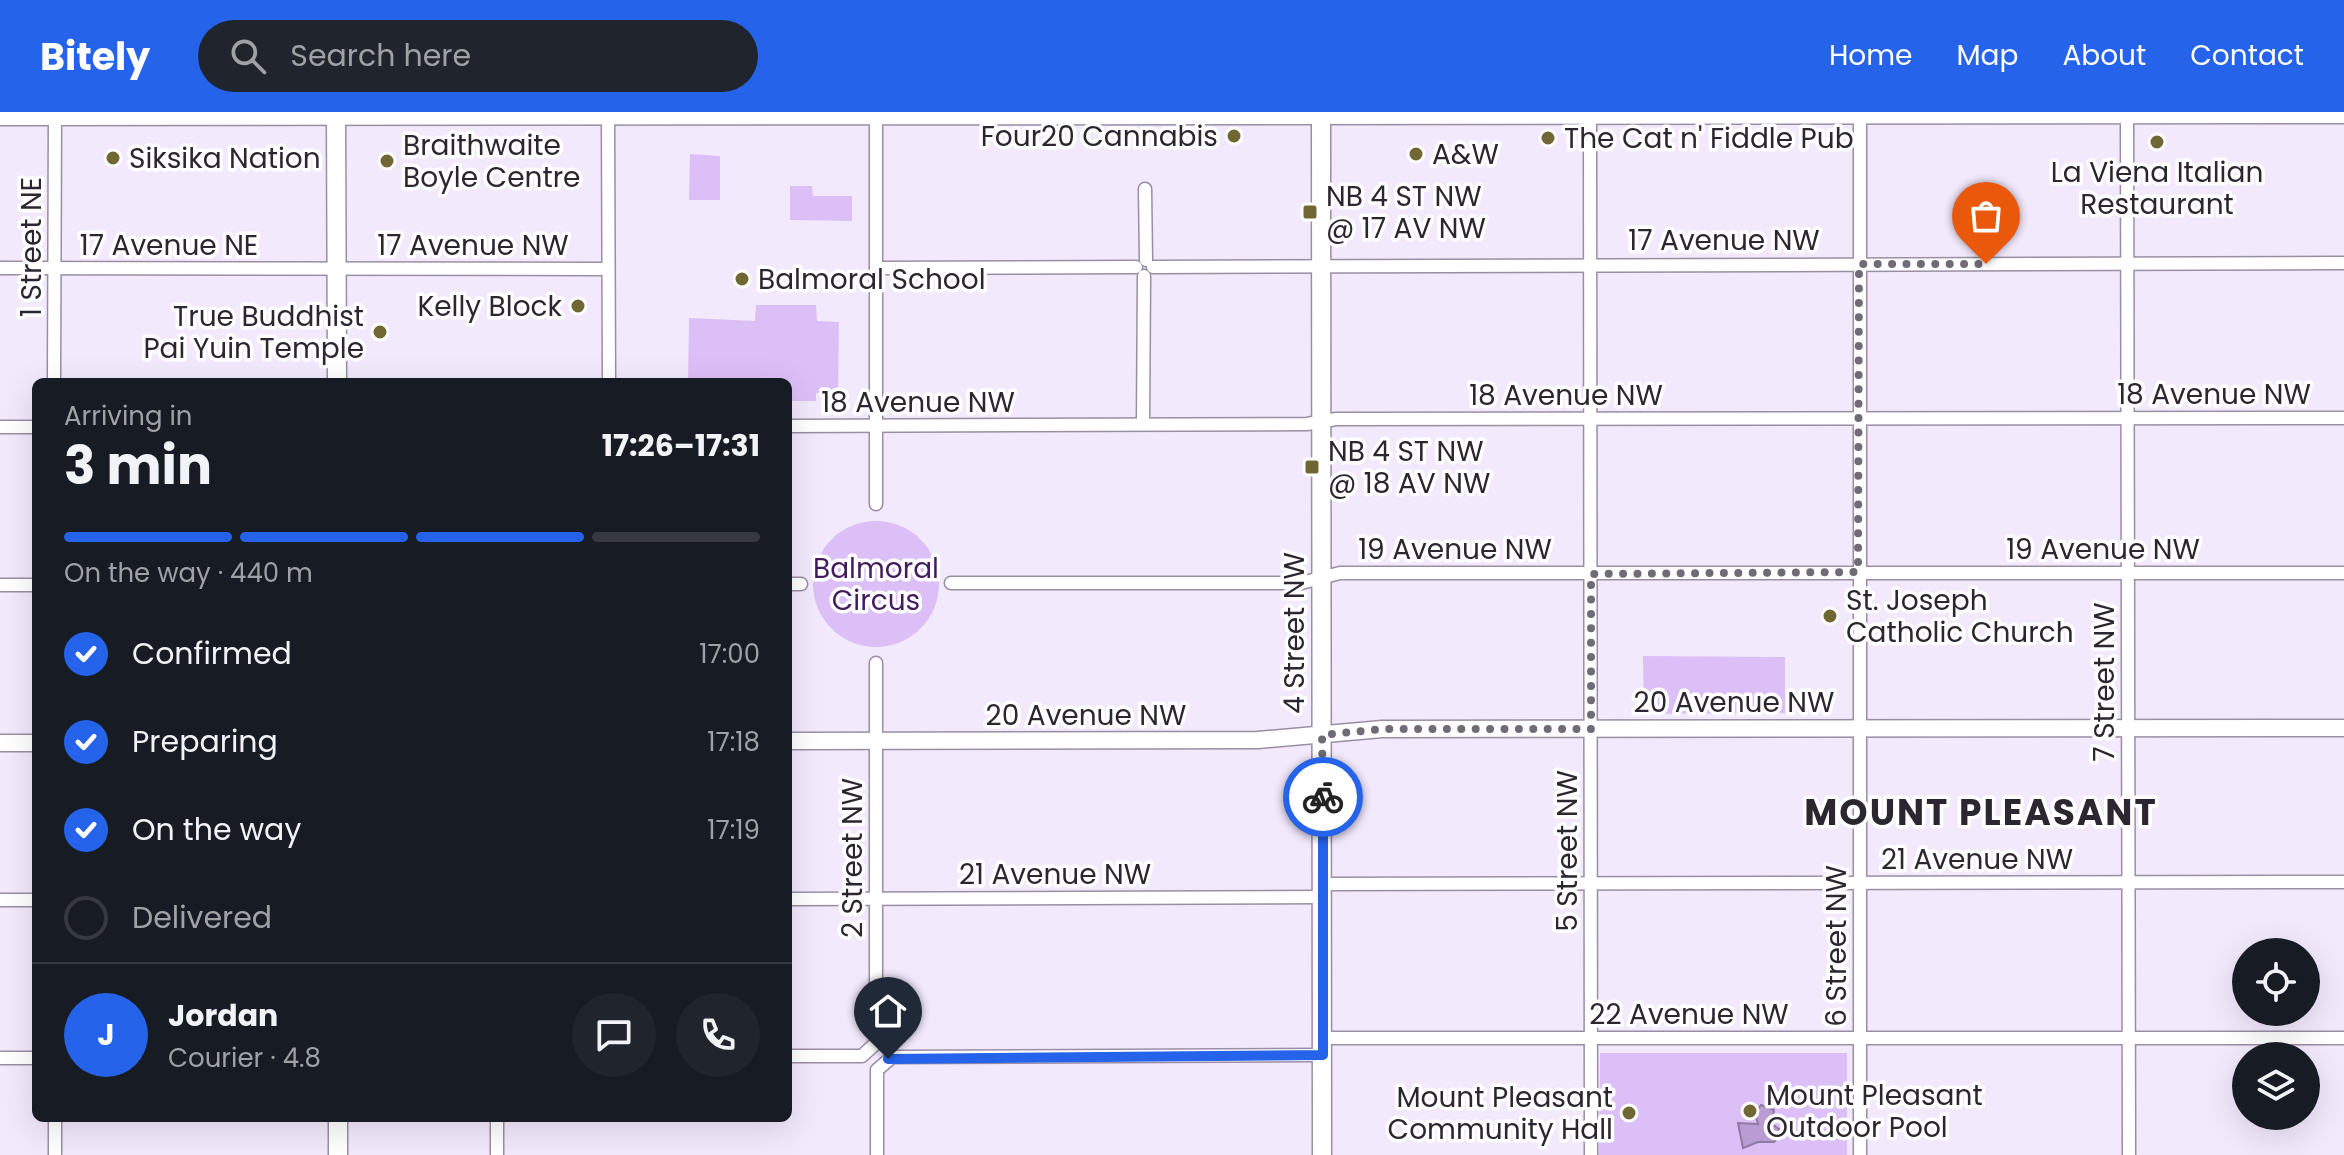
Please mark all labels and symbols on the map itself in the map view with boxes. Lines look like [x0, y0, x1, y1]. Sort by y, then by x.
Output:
place label: Four20 Cannabis [981, 117, 1218, 156]
place label: The Cat n' Fiddle Pub [1564, 119, 1854, 158]
place label: Braithwaite Boyle Centre [403, 126, 580, 197]
marker: Four20 Cannabis [1225, 127, 1243, 145]
marker: The Cat n' Fiddle Pub [1539, 129, 1557, 147]
marker: La Viena Italian Restaurant [2148, 133, 2166, 151]
place label: A&W [1432, 135, 1499, 174]
place label: Siksika Nation [129, 139, 321, 178]
marker: A&W [1407, 145, 1425, 163]
marker: Siksika Nation [104, 149, 122, 167]
marker: Braithwaite Boyle Centre [378, 152, 396, 170]
place label: La Viena Italian Restaurant [2051, 153, 2263, 224]
street label: 1 Street NE [12, 177, 51, 317]
place label: NB 4 ST NW @ 17 AV NW [1326, 177, 1486, 248]
pin [1952, 182, 2020, 264]
marker: NB 4 ST NW @ 17 AV NW [1301, 203, 1319, 221]
street label: 17 Avenue NW [1628, 221, 1820, 260]
street label: 17 Avenue NE [80, 226, 258, 265]
street label: 17 Avenue NW [377, 226, 569, 265]
place label: Balmoral School [758, 260, 986, 299]
marker: Balmoral School [733, 270, 751, 288]
place label: Kelly Block [417, 287, 563, 326]
place label: True Buddhist Pai Yuin Temple [143, 297, 364, 368]
marker: Kelly Block [569, 297, 587, 315]
marker: True Buddhist Pai Yuin Temple [371, 323, 389, 341]
street label: 18 Avenue NW [2117, 375, 2311, 414]
street label: 18 Avenue NW [1469, 376, 1663, 415]
street label: 18 Avenue NW [821, 383, 1015, 422]
place label: NB 4 ST NW @ 18 AV NW [1328, 432, 1490, 503]
marker: NB 4 ST NW @ 18 AV NW [1303, 458, 1321, 476]
street label: 19 Avenue NW [1358, 530, 1552, 569]
street label: 19 Avenue NW [2006, 530, 2200, 569]
park label: Balmoral Circus [813, 549, 939, 620]
street label: 4 Street NW [1275, 552, 1314, 714]
place label: St. Joseph Catholic Church [1846, 581, 2074, 652]
street label: 7 Street NW [2085, 602, 2124, 762]
marker: St. Joseph Catholic Church [1821, 607, 1839, 625]
street label: 20 Avenue NW [1634, 683, 1834, 722]
street label: 20 Avenue NW [986, 696, 1186, 735]
courier [1283, 757, 1363, 837]
street label: 5 Street NW [1548, 770, 1587, 932]
street label: 2 Street NW [833, 778, 872, 938]
district label: MOUNT PLEASANT [1804, 787, 2158, 838]
street label: 21 Avenue NW [1881, 840, 2073, 879]
street label: 21 Avenue NW [959, 855, 1151, 894]
street label: 6 Street NW [1817, 865, 1856, 1027]
pin [854, 977, 922, 1059]
street label: 22 Avenue NW [1589, 995, 1789, 1034]
place label: Mount Pleasant Outdoor Pool [1766, 1076, 1983, 1147]
place label: Mount Pleasant Community Hall [1388, 1078, 1613, 1149]
marker: Mount Pleasant Outdoor Pool [1741, 1102, 1759, 1120]
marker: Mount Pleasant Community Hall [1620, 1104, 1638, 1122]

